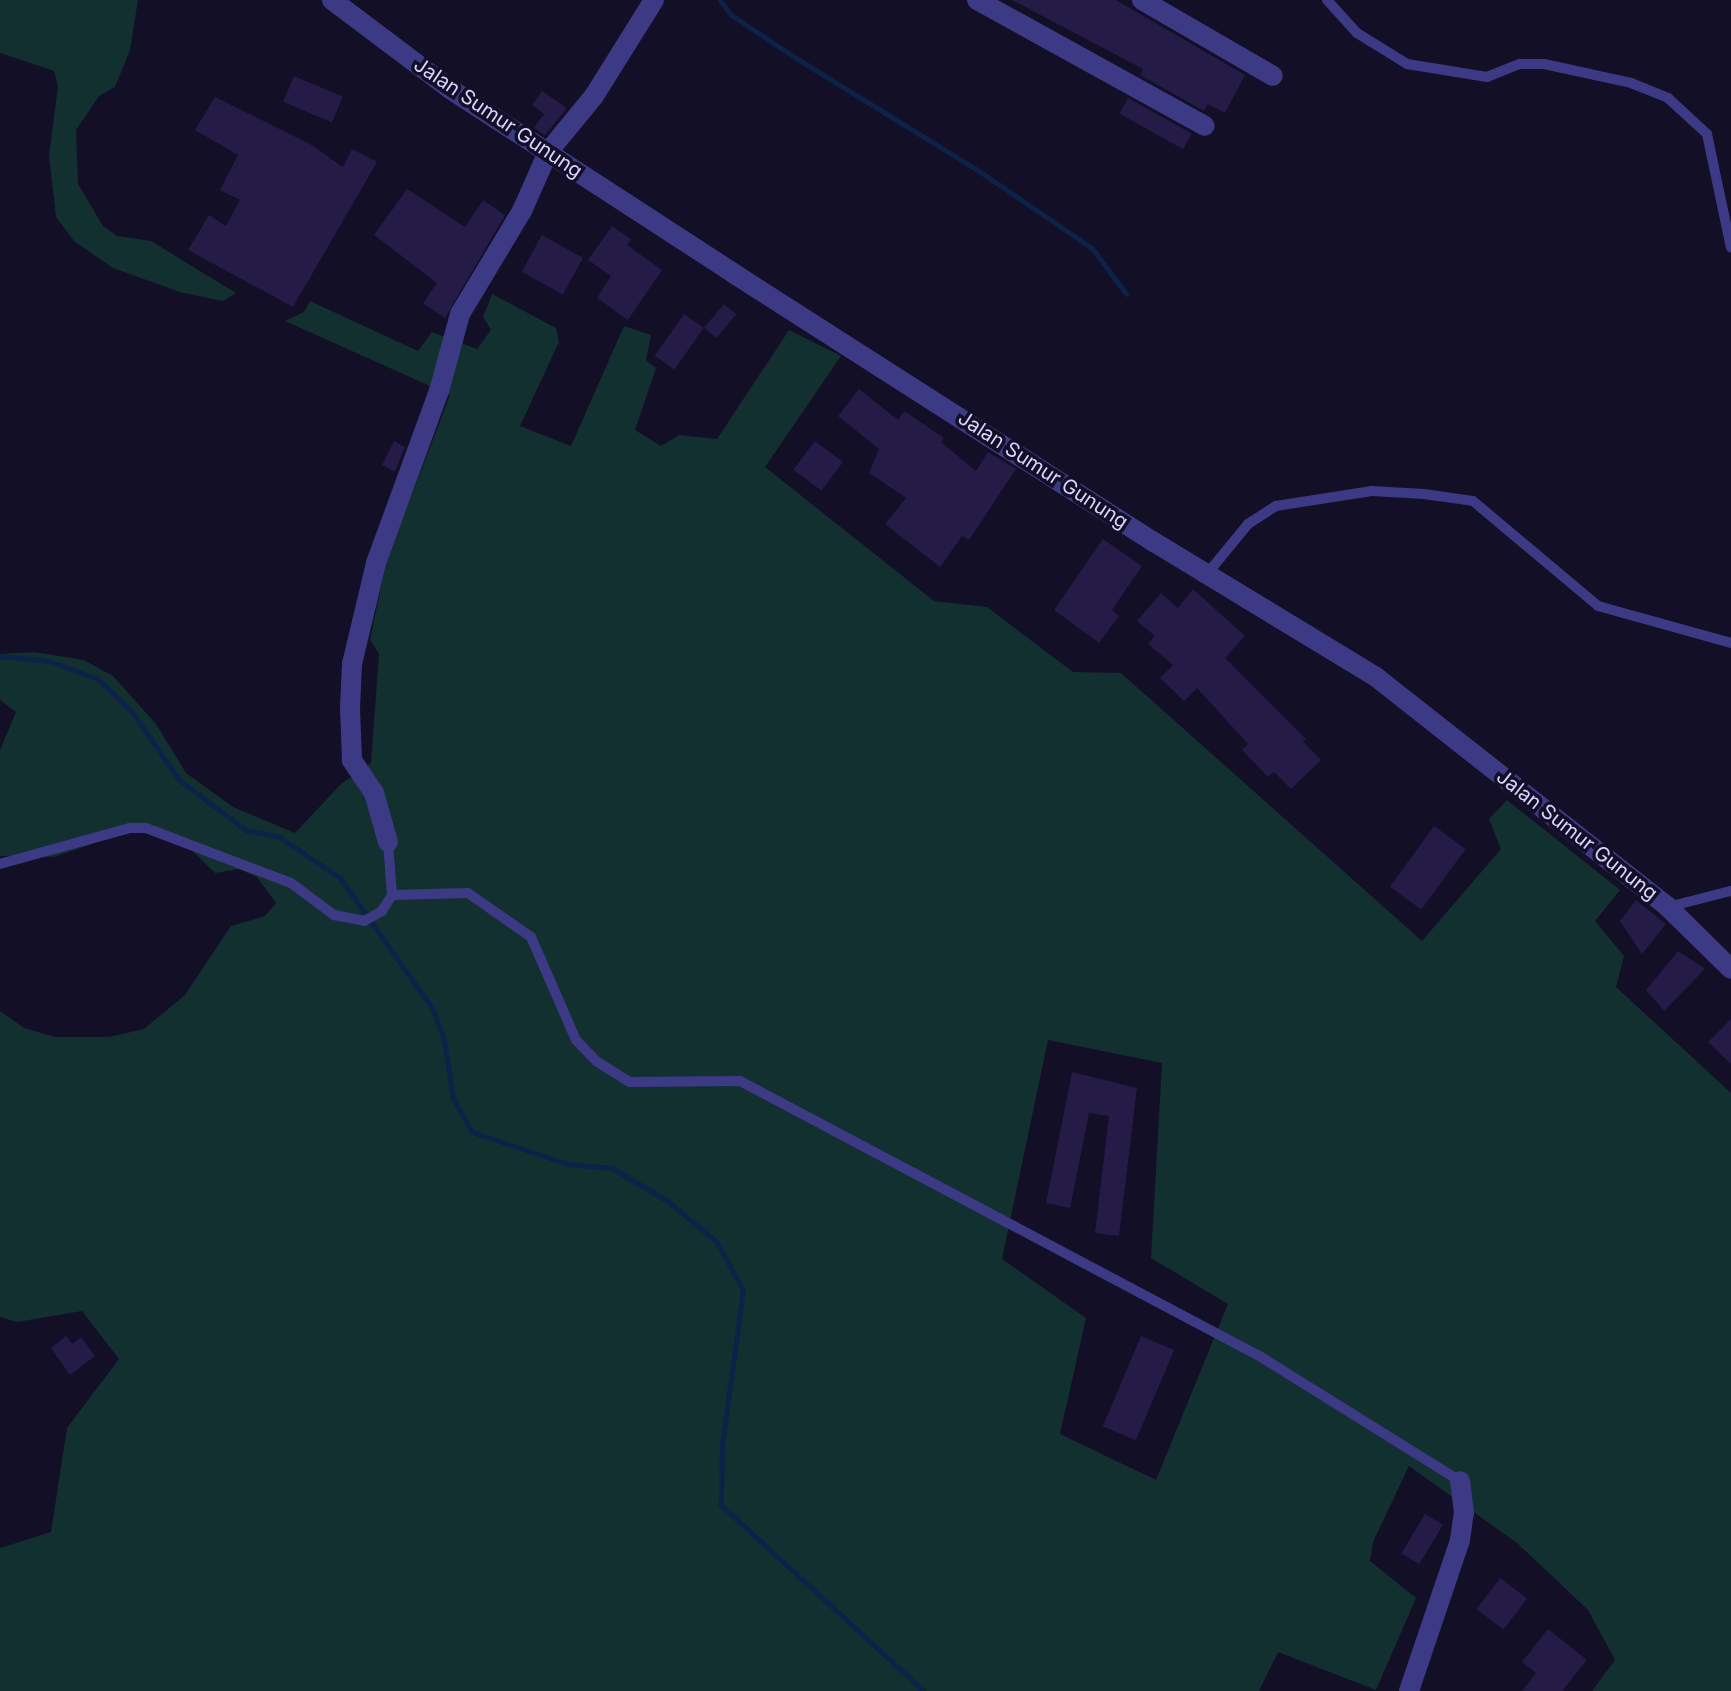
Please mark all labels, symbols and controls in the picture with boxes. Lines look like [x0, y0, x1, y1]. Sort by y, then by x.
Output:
street label: Jalan Sumur Gunung [409, 53, 587, 183]
street label: Jalan Sumur Gunung [954, 406, 1132, 534]
street label: Jalan Sumur Gunung [1492, 765, 1662, 905]

